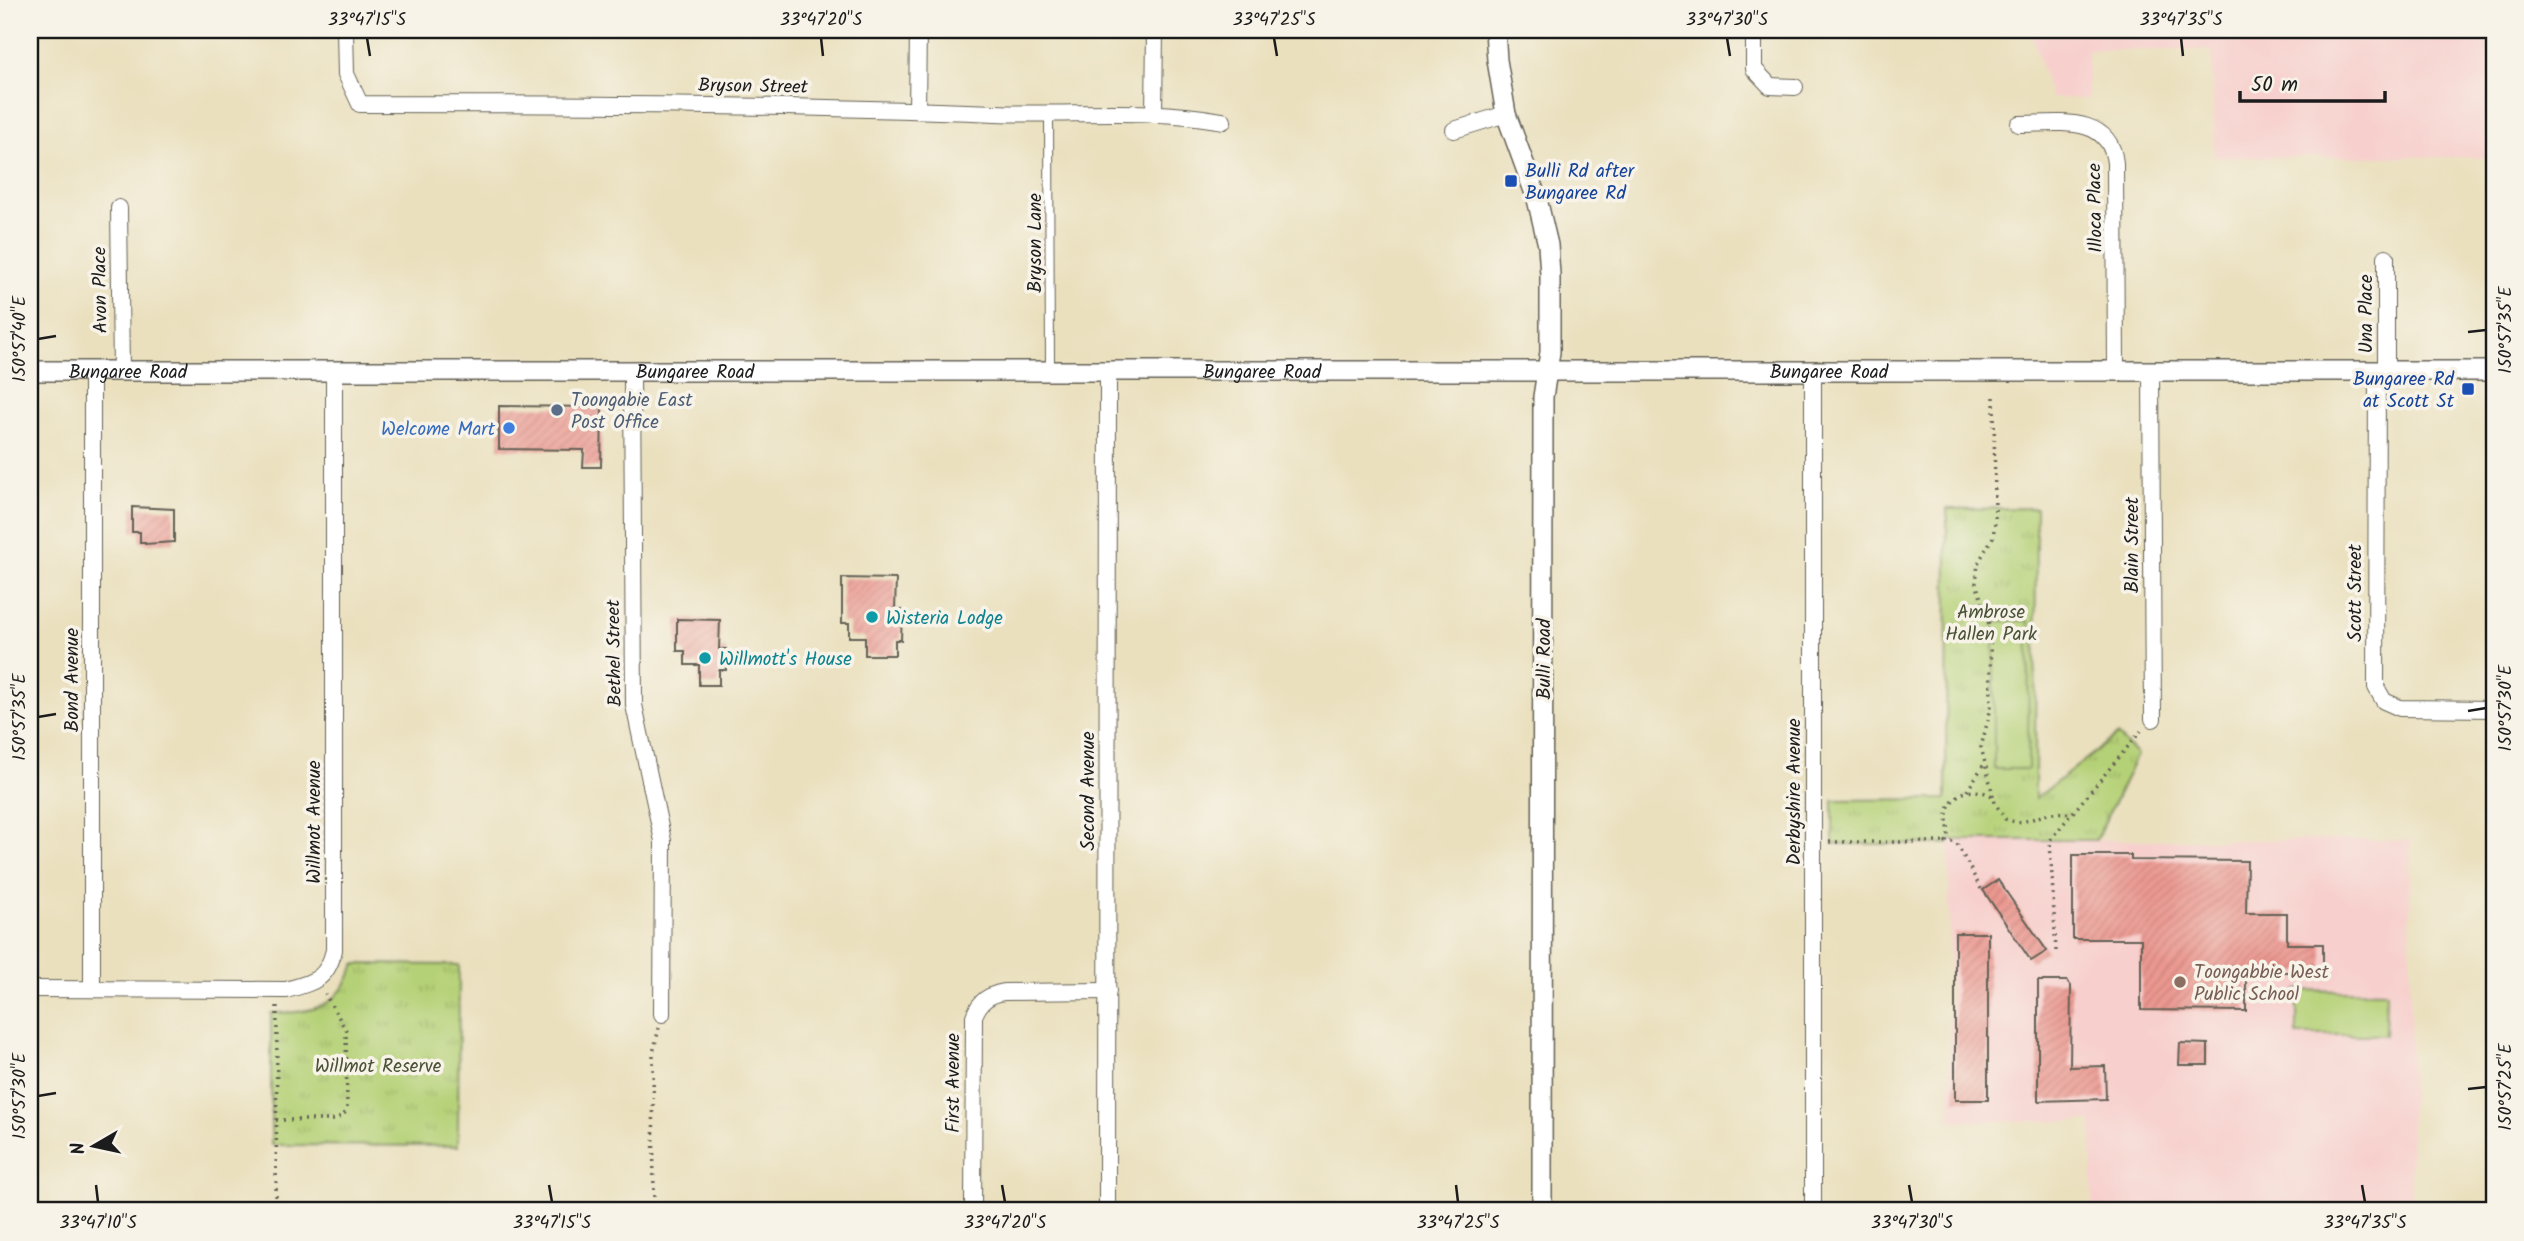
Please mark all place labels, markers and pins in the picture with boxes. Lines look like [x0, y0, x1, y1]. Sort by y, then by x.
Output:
place label: Bulli Rd after Bungaree Rd [1525, 157, 1636, 209]
marker: Bulli Rd after Bungaree Rd [1503, 173, 1519, 189]
place label: Bungaree Rd at Scott St [2353, 365, 2455, 417]
marker: Bungaree Rd at Scott St [2460, 381, 2476, 397]
place label: Toongabie East Post Office [571, 386, 693, 438]
marker: Toongabie East Post Office [549, 402, 565, 418]
place label: Welcome Mart [381, 415, 496, 445]
marker: Welcome Mart [501, 420, 517, 436]
place label: Wisteria Lodge [886, 604, 1003, 634]
marker: Wisteria Lodge [864, 609, 880, 625]
place label: Willmott's House [719, 645, 852, 675]
marker: Willmott's House [697, 650, 713, 666]
place label: Toongabbie West Public School [2194, 958, 2330, 1010]
marker: Toongabbie West Public School [2172, 974, 2188, 990]

